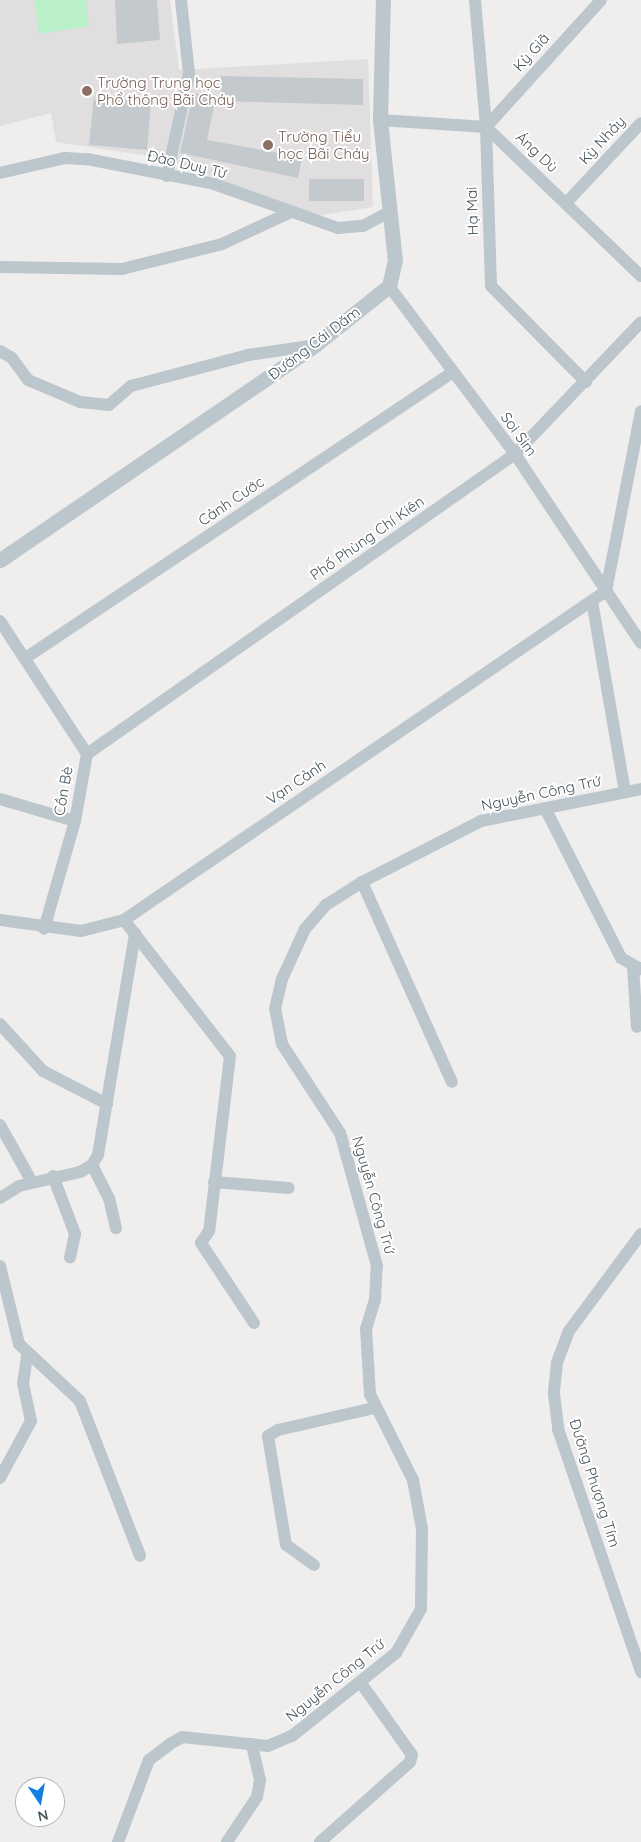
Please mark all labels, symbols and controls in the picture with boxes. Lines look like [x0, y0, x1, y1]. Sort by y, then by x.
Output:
street label: Kỳ Giã [509, 29, 553, 75]
place label: Trường Trung học Phổ thông Bãi Cháy [97, 73, 234, 108]
marker: Trường Trung học Phổ thông Bãi Cháy [81, 85, 93, 97]
street label: Kỳ Nhảy [575, 112, 629, 168]
place label: Trường Tiểu học Bãi Cháy [278, 127, 370, 162]
street label: Áng Dù [512, 128, 562, 176]
marker: Trường Tiểu học Bãi Cháy [262, 139, 274, 151]
street label: Đào Duy Từ [146, 146, 228, 182]
street label: Hạ Mai [462, 186, 482, 236]
street label: Đường Cái Dăm [265, 303, 363, 383]
street label: Soi Sim [497, 408, 541, 460]
street label: Cảnh Cước [195, 472, 267, 530]
street label: Phố Phùng Chí Kiên [307, 492, 427, 584]
street label: Vạn Cảnh [263, 756, 329, 808]
street label: Cồn Bè [50, 765, 76, 817]
street label: Nguyễn Công Trứ [480, 772, 602, 814]
street label: Nguyễn Công Trứ [349, 1134, 399, 1256]
street label: Đường Phượng Tím [566, 1417, 624, 1549]
street label: Nguyễn Công Trứ [282, 1635, 388, 1725]
north arrow [15, 1777, 65, 1827]
text: N [36, 1806, 50, 1826]

